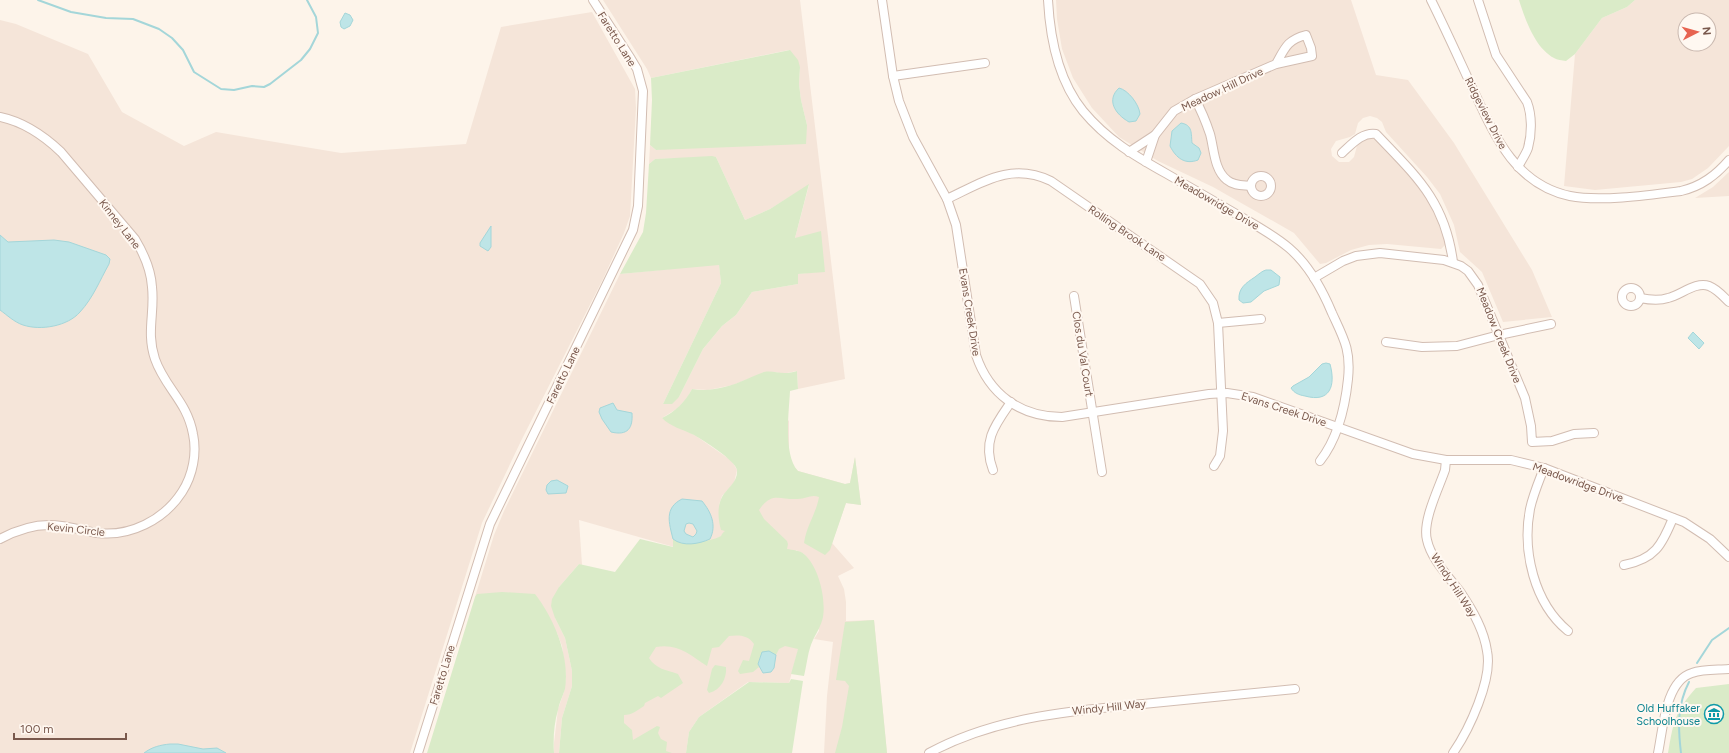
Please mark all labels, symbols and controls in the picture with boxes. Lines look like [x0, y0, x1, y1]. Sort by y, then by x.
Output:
street label: Faretto Lane [595, 9, 639, 69]
north arrow [1677, 12, 1717, 52]
text: N [1700, 26, 1713, 36]
street label: Meadow Hill Drive [1179, 65, 1265, 114]
street label: Ridgeview Drive [1462, 75, 1509, 151]
street label: Meadowridge Drive [1172, 174, 1261, 233]
street label: Kinney Lane [96, 197, 143, 252]
street label: Rolling Brook Lane [1085, 203, 1168, 264]
street label: Evans Creek Drive [956, 267, 983, 357]
street label: Meadow Creek Drive [1473, 285, 1524, 385]
street label: Clos du Val Court [1069, 311, 1096, 398]
street label: Faretto Lane [544, 344, 583, 406]
street label: Evans Creek Drive [1240, 390, 1328, 429]
street label: Meadowridge Drive [1531, 460, 1625, 505]
street label: Kevin Circle [46, 520, 106, 539]
street label: Windy Hill Way [1428, 551, 1479, 620]
street label: Faretto Lane [427, 644, 458, 707]
street label: Windy Hill Way [1072, 697, 1147, 718]
place label: Old Huffaker Schoolhouse [1636, 702, 1700, 728]
museum icon: Old Huffaker Schoolhouse [1703, 703, 1725, 725]
scale bar [14, 715, 126, 741]
text: 100 m [20, 722, 54, 736]

